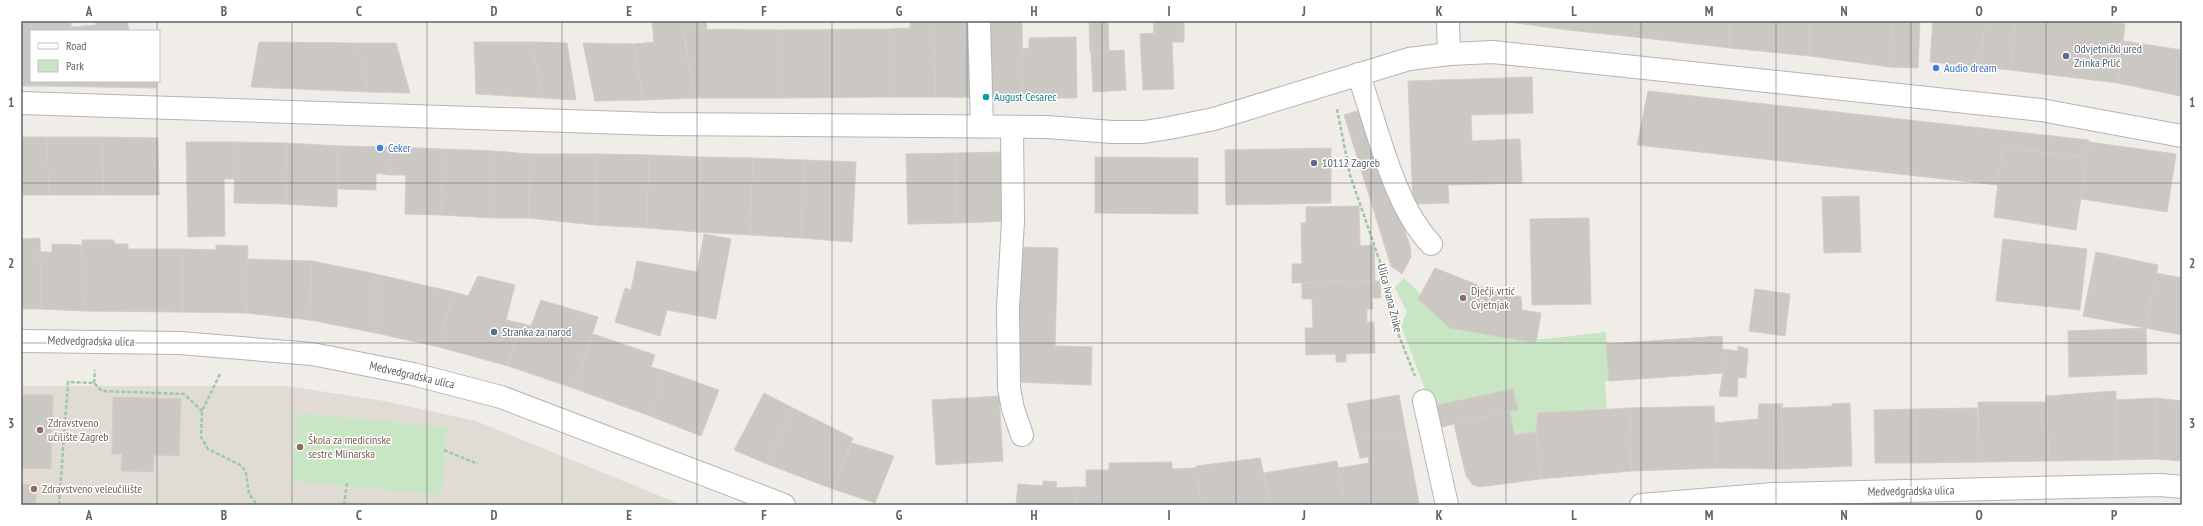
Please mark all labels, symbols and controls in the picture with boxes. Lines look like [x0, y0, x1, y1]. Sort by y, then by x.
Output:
text: A [85, 3, 93, 20]
text: B [221, 3, 227, 20]
text: C [356, 3, 362, 20]
text: D [491, 3, 498, 20]
text: E [626, 3, 632, 20]
text: F [761, 3, 767, 20]
text: G [896, 3, 903, 20]
text: H [1031, 3, 1038, 20]
text: I [1167, 3, 1171, 20]
text: J [1301, 3, 1306, 20]
text: K [1436, 3, 1443, 20]
text: L [1571, 3, 1577, 20]
text: M [1705, 3, 1714, 20]
text: N [1840, 3, 1848, 20]
text: O [1975, 3, 1983, 20]
text: P [2111, 3, 2117, 20]
legend [30, 30, 160, 82]
text: Road [66, 38, 86, 53]
place label: Odvjetnički ured Zrinka Prlić [2074, 41, 2142, 70]
marker: Odvjetnički ured Zrinka Prlić [2061, 51, 2071, 61]
text: Park [66, 58, 84, 73]
place label: Audio dream [1944, 60, 1997, 75]
marker: Audio dream [1931, 63, 1941, 73]
place label: August Cesarec [994, 89, 1057, 104]
marker: August Cesarec [981, 92, 991, 102]
text: 1 [8, 94, 14, 111]
text: 1 [2189, 94, 2195, 111]
place label: Ceker [388, 140, 412, 155]
marker: Ceker [375, 143, 385, 153]
place label: 10112 Zagreb [1322, 155, 1380, 170]
marker: 10112 Zagreb [1309, 158, 1319, 168]
text: 2 [8, 255, 14, 272]
text: 2 [2189, 255, 2195, 272]
street label: Ulica Ivana Znike [1375, 262, 1406, 334]
place label: Dječji vrtić Cvjetnjak [1471, 283, 1516, 312]
marker: Dječji vrtić Cvjetnjak [1458, 293, 1468, 303]
place label: Stranka za narod [502, 324, 571, 339]
marker: Stranka za narod [489, 327, 499, 337]
street label: Medvedgradska ulica [47, 332, 135, 349]
street label: Medvedgradska ulica [368, 357, 456, 392]
text: 3 [8, 415, 14, 432]
place label: Zdravstveno učilište Zagreb [48, 415, 109, 444]
text: 3 [2189, 415, 2195, 432]
marker: Zdravstveno učilište Zagreb [35, 425, 45, 435]
place label: Škola za medicinske sestre Mlinarska [308, 432, 391, 461]
marker: Škola za medicinske sestre Mlinarska [295, 442, 305, 452]
place label: Zdravstveno veleučilište [42, 481, 142, 496]
street label: Medvedgradska ulica [1867, 482, 1955, 499]
marker: Zdravstveno veleučilište [29, 484, 39, 494]
text: A [85, 507, 93, 524]
text: B [221, 507, 227, 524]
text: C [356, 507, 362, 524]
text: D [491, 507, 498, 524]
text: E [626, 507, 632, 524]
text: F [761, 507, 767, 524]
text: G [896, 507, 903, 524]
text: H [1031, 507, 1038, 524]
text: I [1167, 507, 1171, 524]
text: J [1301, 507, 1306, 524]
text: K [1436, 507, 1443, 524]
text: L [1571, 507, 1577, 524]
text: M [1705, 507, 1714, 524]
text: N [1840, 507, 1848, 524]
text: O [1975, 507, 1983, 524]
text: P [2111, 507, 2117, 524]

